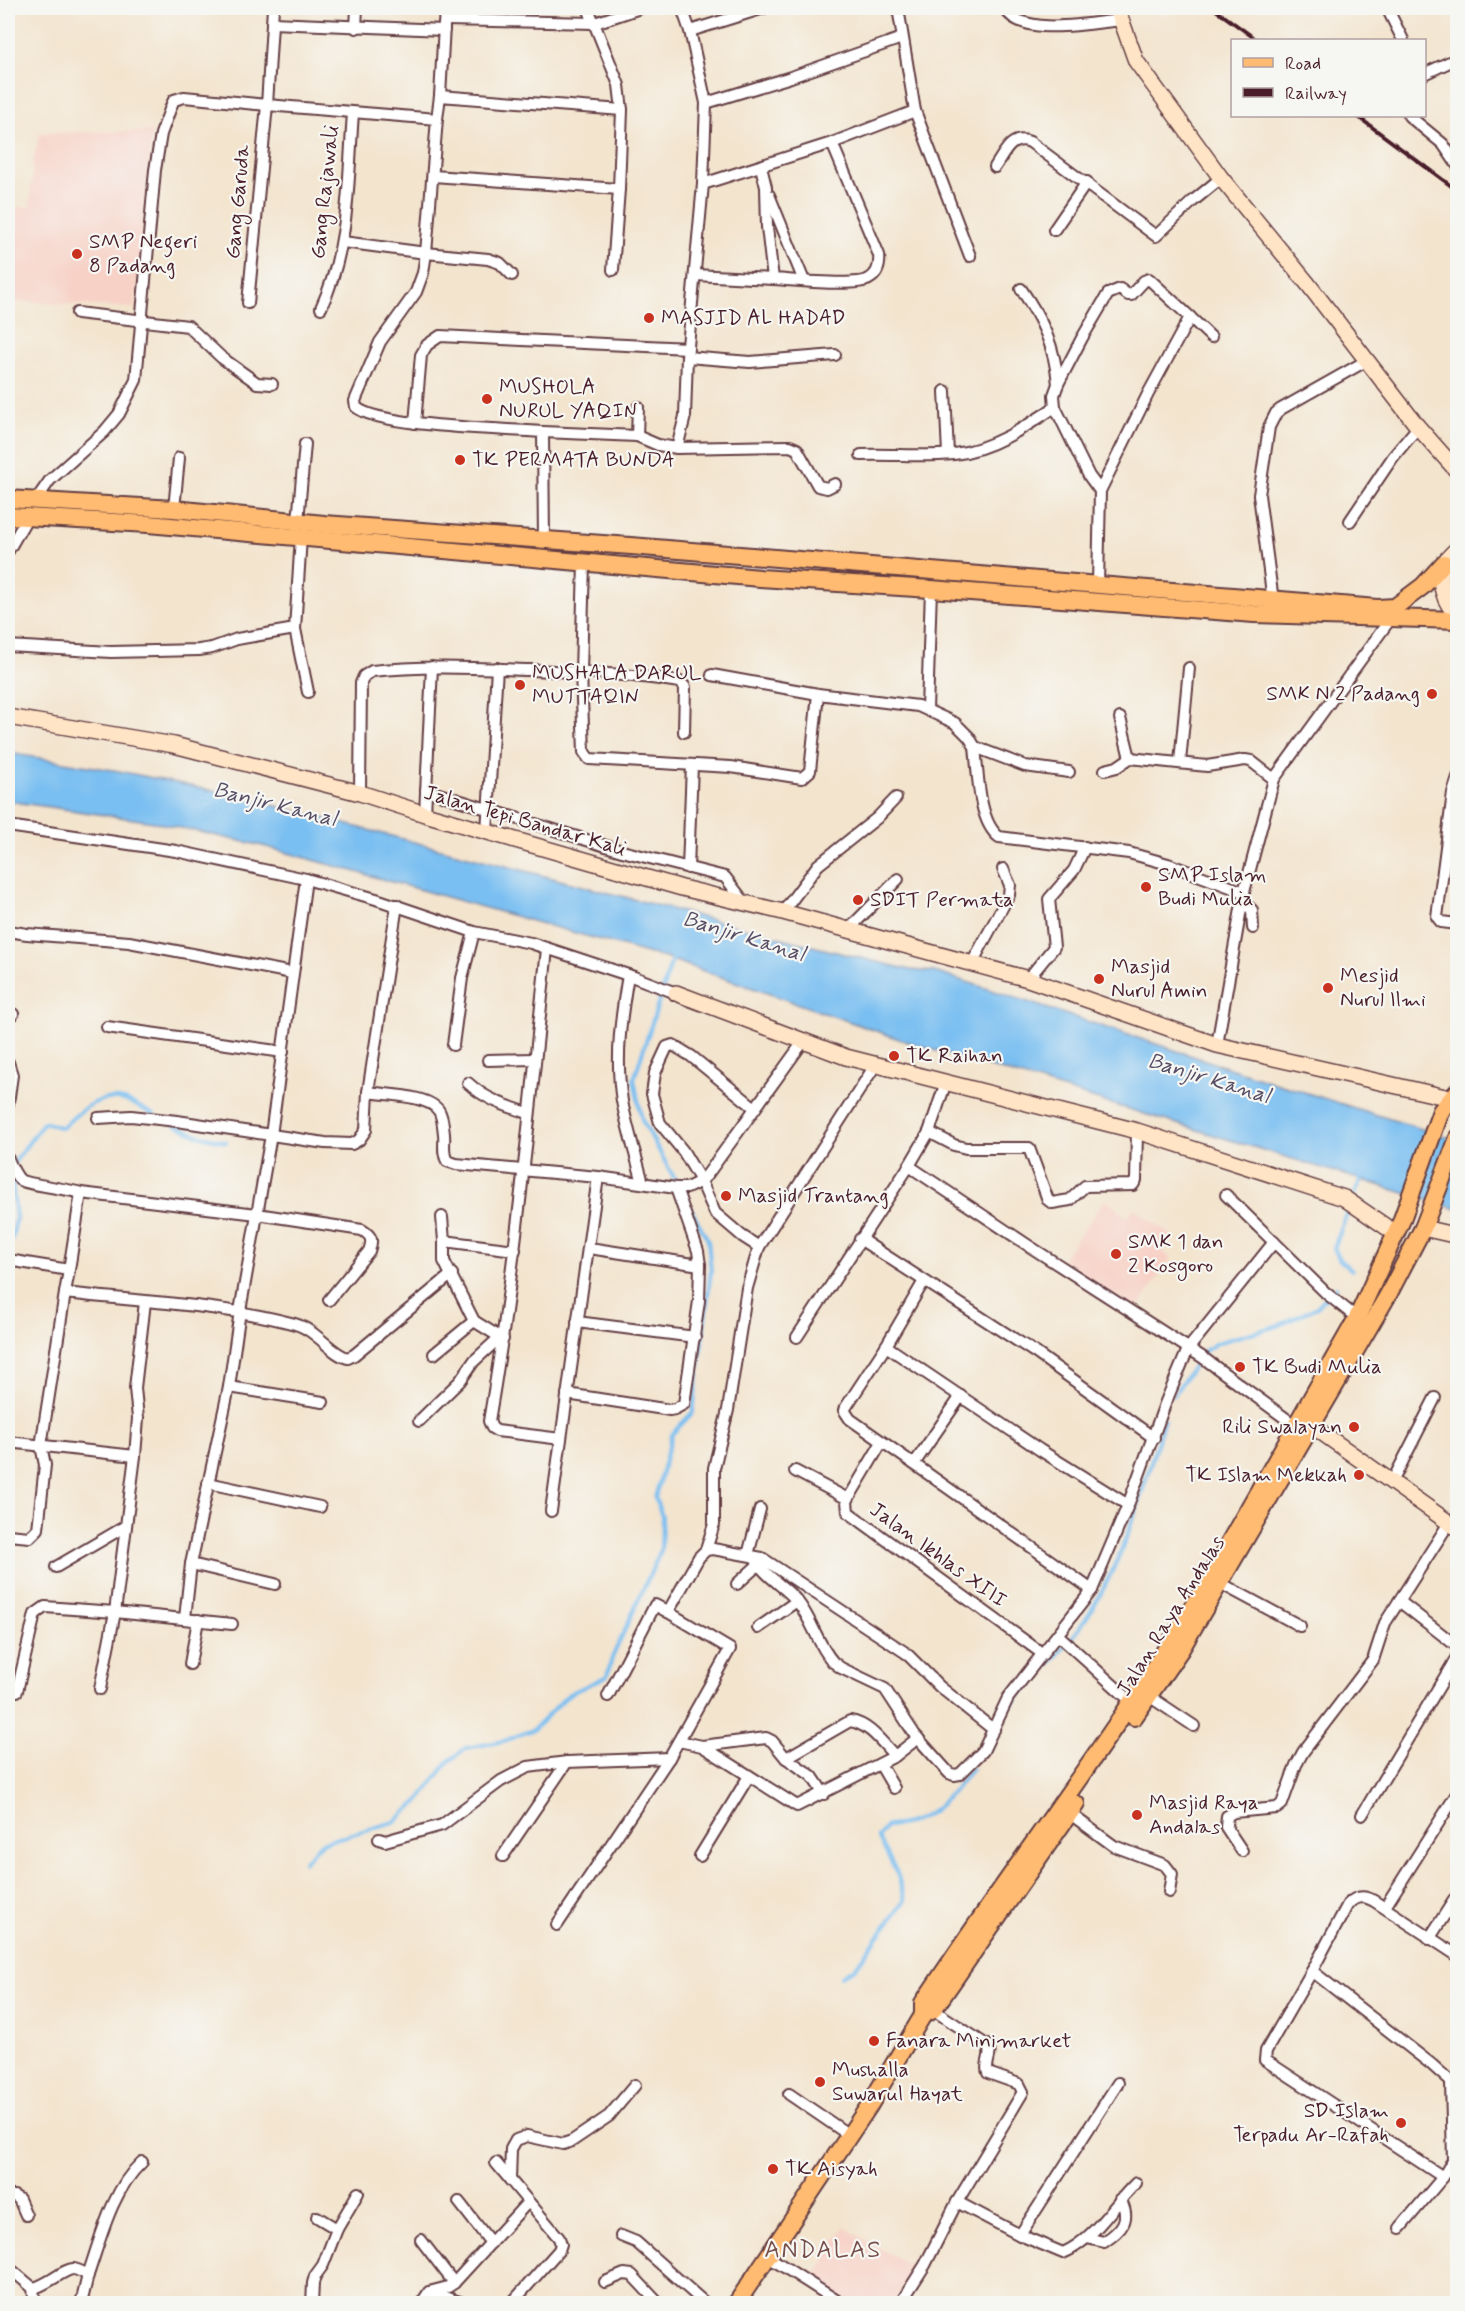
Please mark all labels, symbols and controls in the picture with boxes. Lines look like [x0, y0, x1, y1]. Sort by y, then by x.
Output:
legend [1231, 39, 1426, 117]
text: Road [1285, 52, 1321, 76]
text: Railway [1285, 82, 1347, 106]
street label: Gang Rajawali [304, 124, 347, 260]
street label: Gang Garuda [219, 143, 258, 260]
place label: SMP Negeri 8 Padang [89, 228, 197, 280]
marker: SMP Negeri 8 Padang [70, 247, 84, 261]
place label: MASJID AL HADAD [661, 304, 846, 332]
marker: MASJID AL HADAD [642, 311, 656, 325]
place label: MUSHOLA NURUL YAQIN [499, 373, 638, 425]
marker: MUSHOLA NURUL YAQIN [480, 392, 494, 406]
place label: TK PERMATA BUNDA [472, 446, 675, 474]
marker: TK PERMATA BUNDA [453, 453, 467, 467]
place label: MUSHALA DARUL MUTTAQIN [532, 659, 702, 711]
marker: MUSHALA DARUL MUTTAQIN [513, 678, 527, 692]
place label: SMK N 2 Padang [1266, 680, 1420, 708]
marker: SMK N 2 Padang [1425, 687, 1439, 701]
water label: Banjir Kanal [210, 776, 341, 834]
street label: Jalan Tepi Bandar Kali [421, 779, 629, 863]
place label: SMP Islam Budi Mulia [1158, 861, 1267, 913]
marker: SMP Islam Budi Mulia [1139, 880, 1153, 894]
place label: SDIT Permata [870, 886, 1014, 914]
marker: SDIT Permata [851, 893, 865, 907]
water label: Banjir Kanal [679, 905, 810, 969]
place label: Masjid Nurul Amin [1111, 953, 1207, 1005]
place label: Mesjid Nurul Ilmi [1340, 962, 1426, 1014]
marker: Masjid Nurul Amin [1092, 972, 1106, 986]
marker: Mesjid Nurul Ilmi [1321, 981, 1335, 995]
place label: TK Raihan [906, 1042, 1003, 1070]
water label: Banjir Kanal [1144, 1047, 1275, 1111]
marker: TK Raihan [887, 1049, 901, 1063]
place label: Masjid Trantang [738, 1182, 889, 1210]
marker: Masjid Trantang [719, 1189, 733, 1203]
place label: SMK 1 dan 2 Kosgoro [1128, 1228, 1224, 1281]
marker: SMK 1 dan 2 Kosgoro [1109, 1247, 1123, 1261]
place label: TK Budi Mulia [1252, 1353, 1382, 1381]
marker: TK Budi Mulia [1233, 1360, 1247, 1374]
place label: Rili Swalayan [1222, 1413, 1342, 1441]
marker: Rili Swalayan [1347, 1420, 1361, 1434]
place label: TK Islam Mekkah [1185, 1461, 1347, 1489]
marker: TK Islam Mekkah [1352, 1468, 1366, 1482]
street label: Jalan Ikhlas XIII [864, 1496, 1012, 1614]
street label: Jalan Raya Andalas [1110, 1531, 1232, 1701]
place label: Masjid Raya Andalas [1149, 1789, 1259, 1841]
marker: Masjid Raya Andalas [1130, 1808, 1144, 1822]
place label: Fanara Minimarket [886, 2027, 1071, 2055]
marker: Fanara Minimarket [867, 2034, 881, 2048]
place label: Mushalla Suwarul Hayat [832, 2056, 963, 2108]
marker: Mushalla Suwarul Hayat [813, 2075, 827, 2089]
place label: SD Islam Terpadu Ar-Rafah [1233, 2097, 1389, 2149]
marker: SD Islam Terpadu Ar-Rafah [1394, 2116, 1408, 2130]
place label: TK Aisyah [785, 2155, 878, 2183]
marker: TK Aisyah [766, 2162, 780, 2176]
district label: ANDALAS [764, 2235, 882, 2266]

